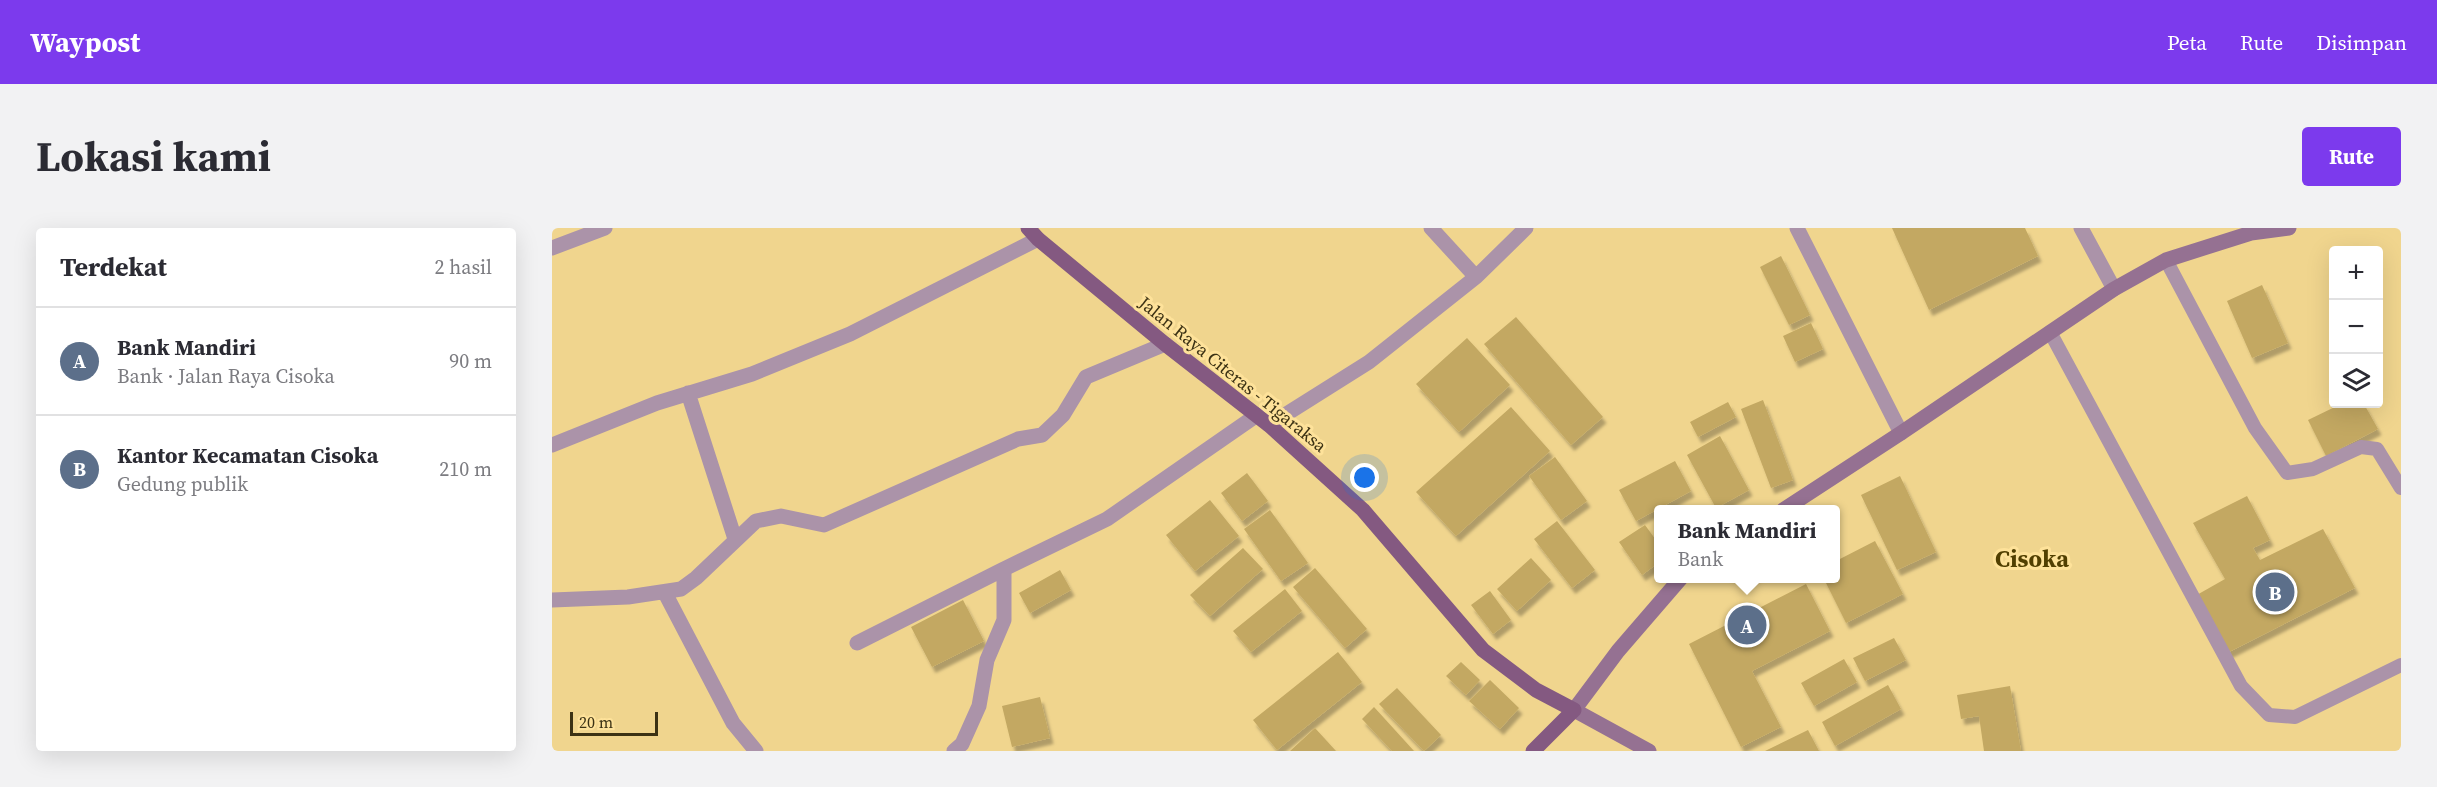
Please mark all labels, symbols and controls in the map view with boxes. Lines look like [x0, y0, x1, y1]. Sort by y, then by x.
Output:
text: Waypost [30, 23, 140, 61]
text: Peta [2167, 28, 2207, 57]
text: Rute [2240, 28, 2283, 57]
text: Disimpan [2316, 28, 2407, 57]
text: Lokasi kami [36, 127, 271, 185]
button: Rute [2302, 127, 2401, 186]
map controls [2329, 246, 2383, 408]
button: + [2329, 246, 2383, 300]
text: Terdekat [60, 249, 167, 285]
text: 2 hasil [435, 253, 492, 281]
street label: Jalan Raya Citeras - Tigaraksa [1133, 290, 1333, 458]
button: − [2329, 300, 2383, 354]
text: Bank Mandiri [117, 332, 256, 362]
text: A [73, 347, 86, 375]
text: 90 m [449, 347, 492, 375]
button: layers [2329, 354, 2383, 408]
text: Bank · Jalan Raya Cisoka [117, 362, 335, 390]
text: Kantor Kecamatan Cisoka [117, 440, 378, 470]
text: B [73, 455, 86, 483]
text: 210 m [439, 455, 492, 483]
your location [1350, 463, 1379, 492]
text: Gedung publik [117, 470, 248, 498]
popup [1654, 505, 1840, 583]
text: Bank Mandiri [1677, 515, 1817, 545]
district label: Cisoka [1995, 542, 2069, 575]
text: Bank [1677, 545, 1723, 573]
pin: B [2256, 570, 2294, 614]
pin: A [1728, 602, 1766, 648]
scale bar [570, 709, 658, 736]
text: 20 m [579, 711, 613, 733]

